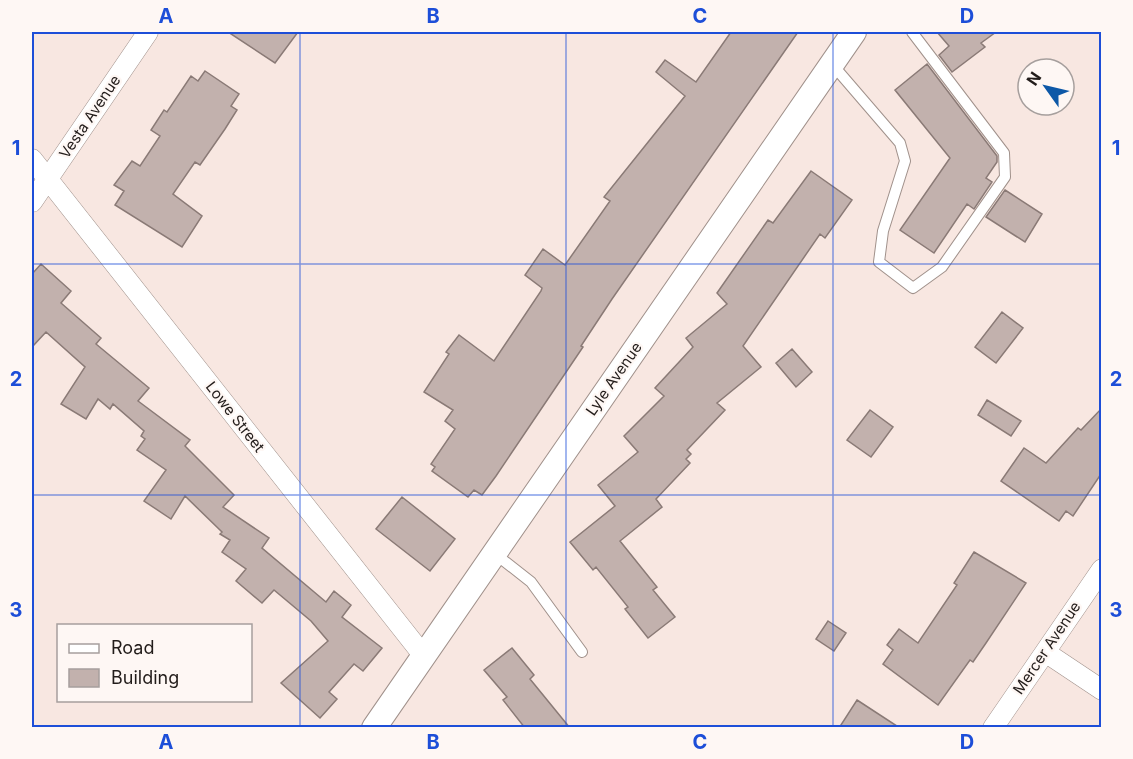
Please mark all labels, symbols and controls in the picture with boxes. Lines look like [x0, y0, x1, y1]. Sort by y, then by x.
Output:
text: A [159, 4, 174, 28]
text: B [426, 4, 440, 28]
text: C [693, 4, 707, 28]
text: D [960, 4, 974, 28]
north arrow [1016, 57, 1076, 117]
text: N [1022, 68, 1045, 89]
street label: Vesta Avenue [55, 71, 124, 162]
text: 1 [12, 136, 20, 160]
text: 1 [1112, 136, 1120, 160]
street label: Lyle Avenue [581, 338, 646, 419]
text: 2 [10, 367, 22, 391]
text: 2 [1110, 367, 1122, 391]
street label: Lowe Street [202, 378, 269, 456]
text: 3 [10, 598, 22, 622]
street label: Mercer Avenue [1009, 598, 1085, 698]
text: 3 [1110, 598, 1122, 622]
legend [57, 624, 252, 702]
text: Road [111, 637, 154, 658]
text: Building [111, 667, 179, 688]
text: A [159, 730, 174, 754]
text: B [426, 730, 440, 754]
text: C [693, 730, 707, 754]
text: D [960, 730, 974, 754]

